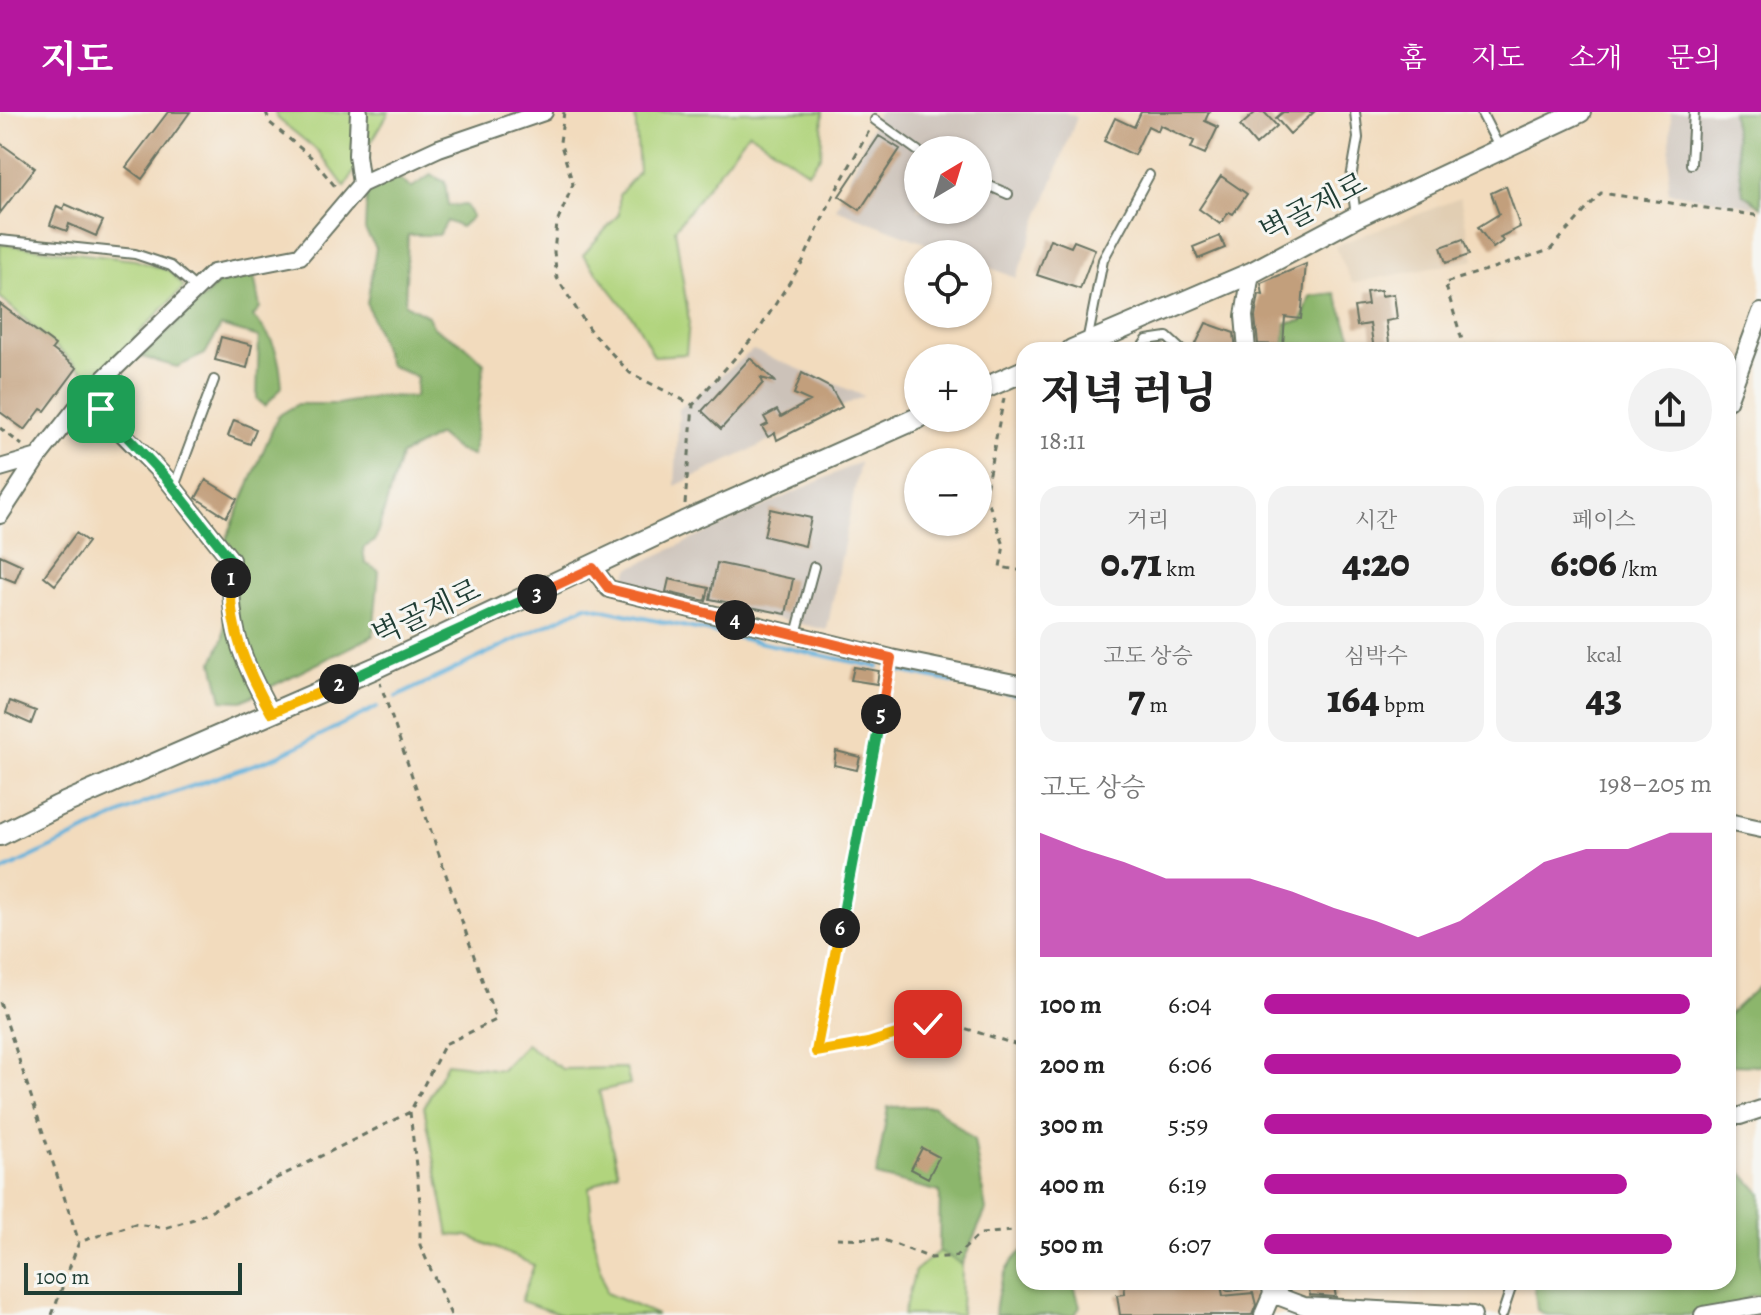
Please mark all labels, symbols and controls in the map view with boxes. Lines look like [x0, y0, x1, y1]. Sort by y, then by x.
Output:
text: 지도 [40, 33, 113, 85]
text: 홈 [1400, 39, 1427, 77]
text: 지도 [1471, 39, 1525, 77]
text: 소개 [1569, 39, 1623, 77]
text: 문의 [1667, 39, 1721, 77]
north arrow [904, 136, 992, 224]
map controls [904, 136, 992, 536]
street label: 벽골제로 [1252, 163, 1374, 251]
button: locate [904, 240, 992, 328]
button: + [904, 344, 992, 432]
text: 저녁 러닝 [1040, 363, 1217, 423]
button: share [1628, 368, 1712, 452]
pin [67, 375, 135, 443]
icon: arrive [79, 387, 123, 431]
text: 18:11 [1040, 423, 1085, 458]
button: − [904, 448, 992, 536]
text: 거리 [1127, 505, 1169, 535]
text: 시간 [1355, 505, 1397, 535]
text: 페이스 [1572, 505, 1636, 535]
text: 0.71 [1100, 535, 1162, 590]
text: 4:20 [1342, 535, 1410, 590]
text: 6:06 [1550, 535, 1617, 590]
text: km [1162, 554, 1196, 584]
text: /km [1617, 554, 1658, 584]
pin: 1 [211, 558, 251, 598]
text: 1 [227, 563, 235, 593]
street label: 벽골제로 [365, 569, 487, 655]
pin: 3 [517, 574, 557, 614]
text: 3 [532, 579, 542, 609]
pin: 4 [715, 600, 755, 640]
text: 4 [730, 605, 740, 635]
text: kcal [1586, 640, 1622, 670]
text: 고도 상승 [1103, 641, 1193, 671]
text: 심박수 [1344, 641, 1408, 671]
pin: 2 [319, 664, 359, 704]
text: 2 [334, 669, 344, 699]
text: 43 [1586, 670, 1622, 725]
text: 7 [1128, 671, 1145, 726]
text: 164 [1327, 671, 1380, 726]
text: m [1145, 690, 1168, 720]
text: bpm [1380, 690, 1425, 720]
pin: 5 [861, 694, 901, 734]
text: 5 [876, 699, 886, 729]
text: 198–205 m [1599, 766, 1712, 801]
text: 고도 상승 [1040, 770, 1146, 805]
pin: 6 [820, 908, 860, 948]
text: 6 [835, 913, 845, 943]
text: 100 m [1040, 987, 1102, 1022]
text: 6:04 [1168, 987, 1212, 1022]
pin [894, 990, 962, 1058]
icon: check [906, 1002, 950, 1046]
text: 200 m [1040, 1047, 1105, 1082]
text: 6:06 [1168, 1047, 1212, 1082]
text: 300 m [1040, 1107, 1104, 1142]
text: 5:59 [1168, 1107, 1208, 1142]
text: 400 m [1040, 1167, 1105, 1202]
text: 6:19 [1168, 1167, 1207, 1202]
text: 500 m [1040, 1227, 1104, 1262]
text: 6:07 [1168, 1227, 1211, 1262]
scale bar [24, 1259, 242, 1295]
text: 100 m [36, 1262, 90, 1292]

